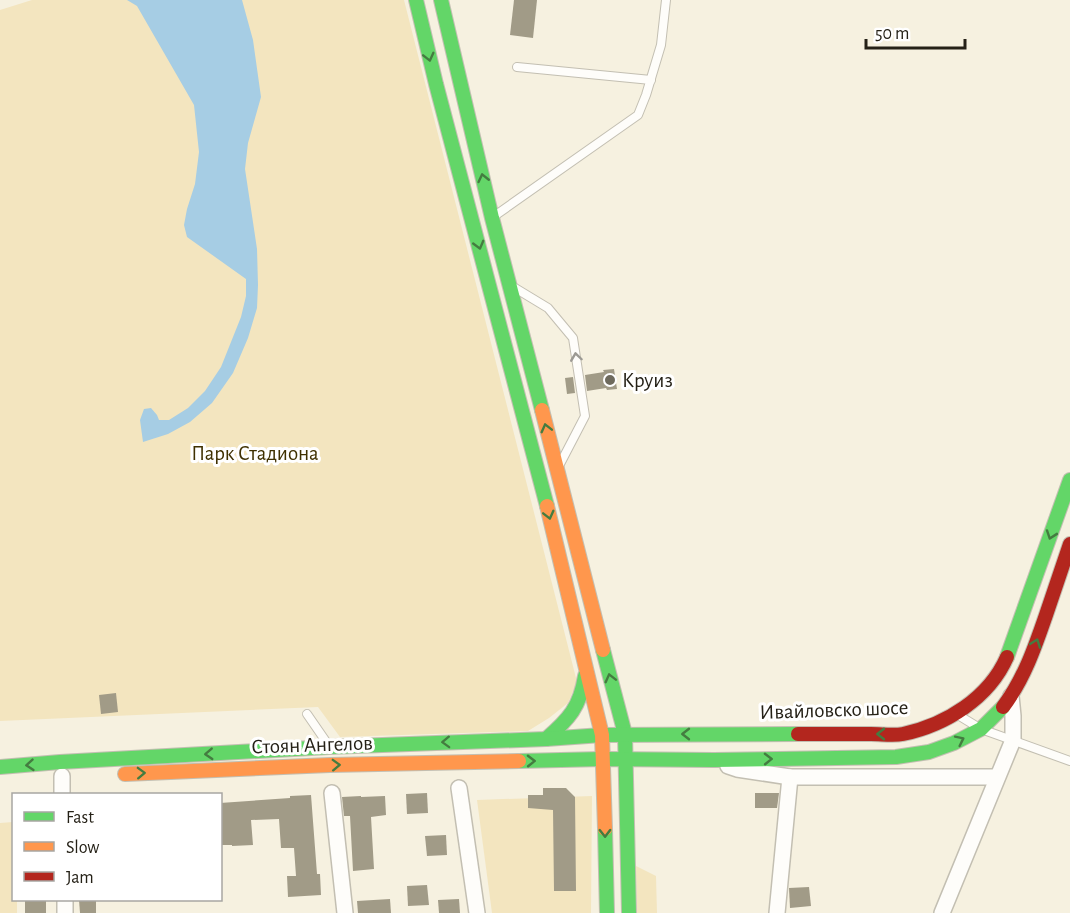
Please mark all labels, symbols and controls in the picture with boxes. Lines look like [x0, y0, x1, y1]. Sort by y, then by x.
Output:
scale bar [866, 12, 965, 50]
text: 50 m [875, 25, 909, 43]
one-way arrow [422, 52, 435, 62]
one-way arrow [477, 173, 490, 183]
one-way arrow [472, 240, 484, 250]
one-way arrow [570, 352, 582, 361]
place label: Круиз [622, 370, 673, 391]
marker: Круиз [603, 373, 617, 387]
one-way arrow [541, 423, 553, 434]
park label: Парк Стадиона [191, 443, 319, 464]
one-way arrow [542, 510, 555, 520]
one-way arrow [1045, 529, 1058, 540]
one-way arrow [1029, 638, 1042, 649]
one-way arrow [605, 673, 618, 683]
street label: Ивайловско шосе [759, 697, 909, 723]
one-way arrow [681, 728, 690, 740]
one-way arrow [876, 728, 885, 740]
street label: Стоян Ангелов [251, 732, 373, 758]
one-way arrow [441, 735, 450, 748]
one-way arrow [953, 735, 964, 747]
one-way arrow [205, 747, 214, 760]
one-way arrow [763, 753, 772, 765]
one-way arrow [527, 754, 536, 767]
one-way arrow [25, 758, 35, 771]
one-way arrow [332, 759, 341, 771]
one-way arrow [137, 767, 146, 780]
legend [12, 793, 222, 901]
text: Fast [66, 809, 94, 827]
one-way arrow [599, 829, 611, 838]
text: Slow [66, 839, 99, 857]
text: Jam [66, 869, 94, 887]

